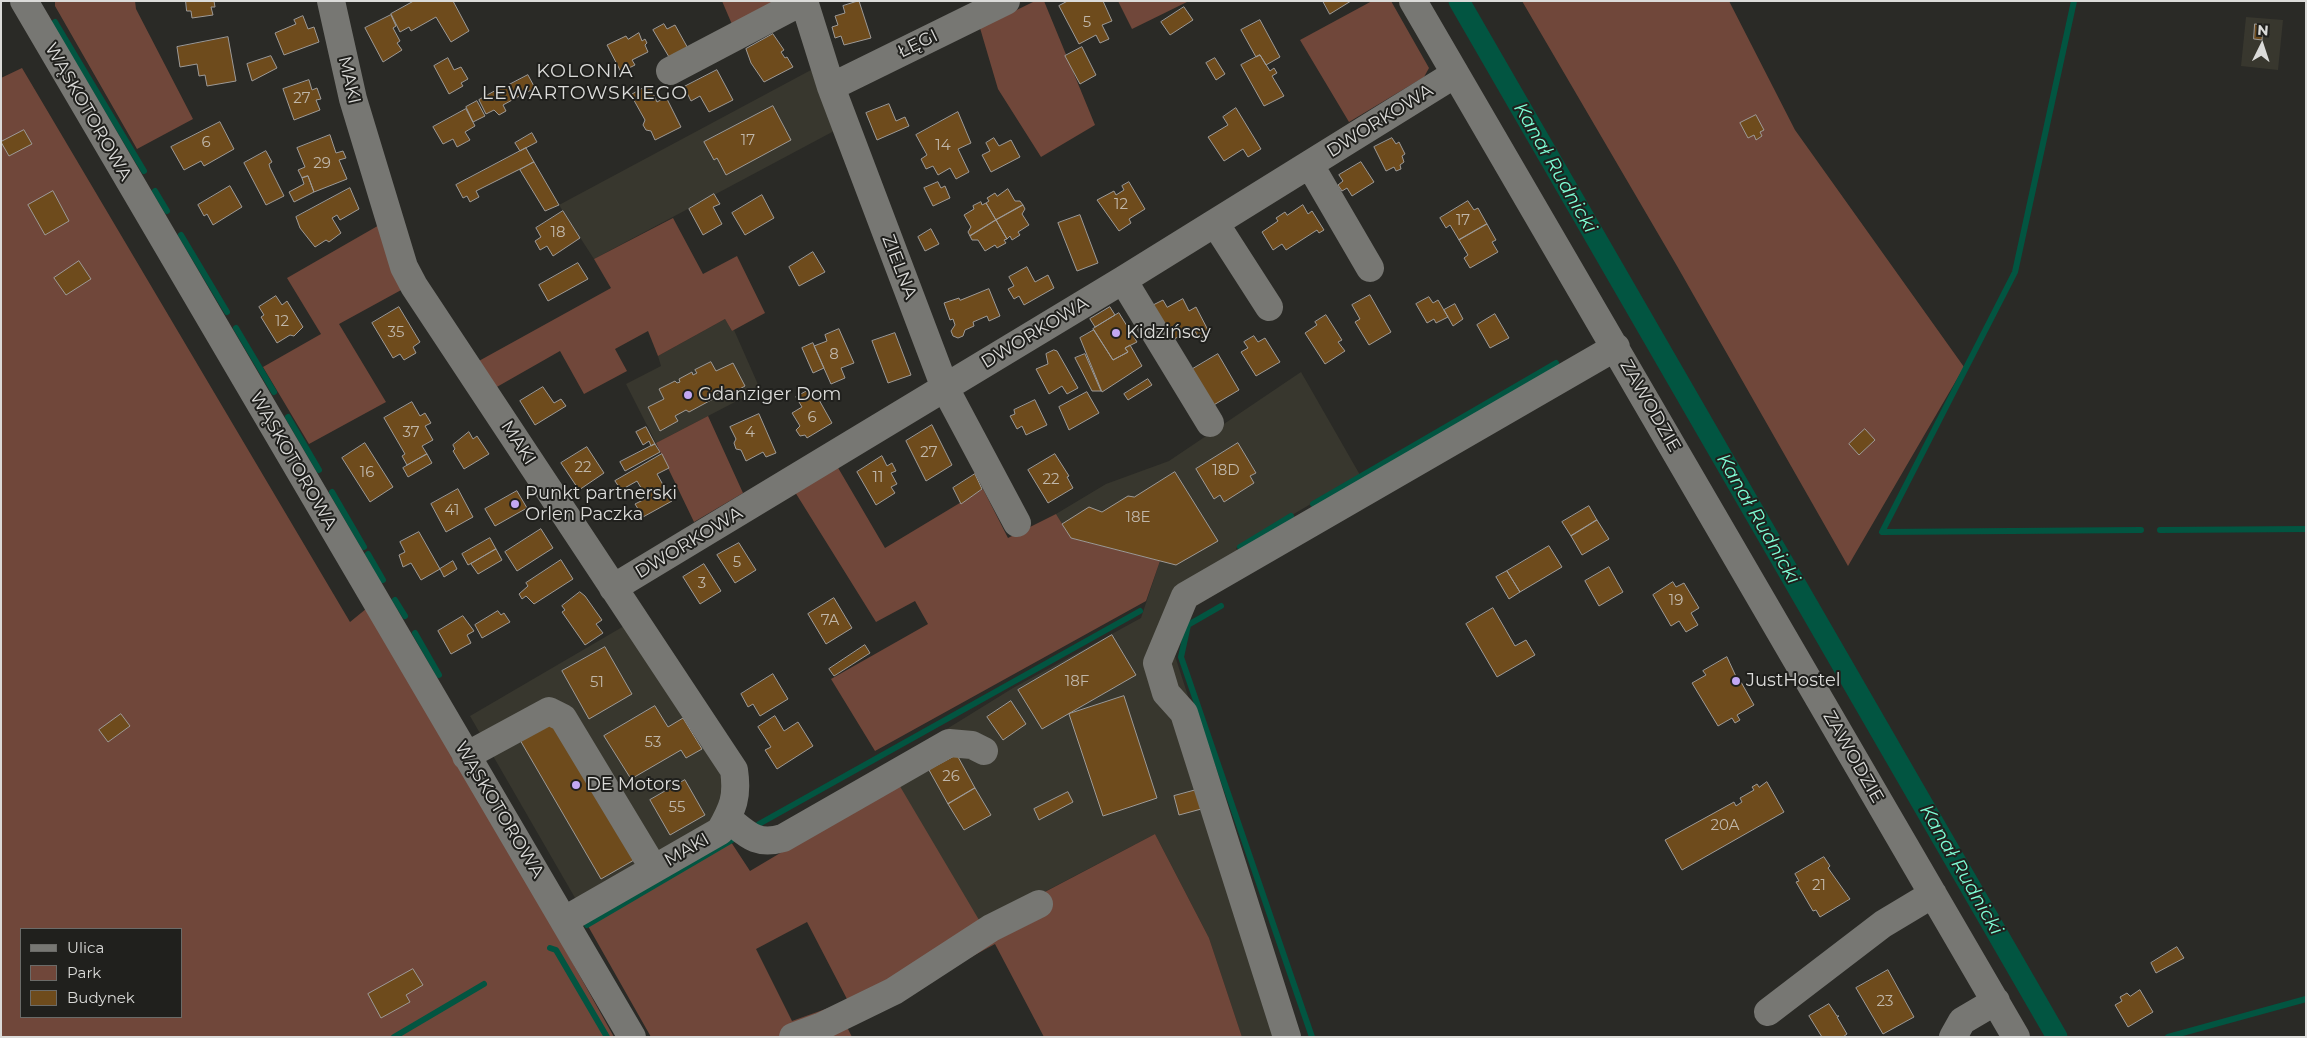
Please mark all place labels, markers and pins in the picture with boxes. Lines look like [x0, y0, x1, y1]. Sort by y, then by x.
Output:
place label: Kidzińscy [1126, 322, 1211, 344]
marker: Kidzińscy [1110, 327, 1122, 339]
place label: Gdanziger Dom [698, 384, 841, 406]
marker: Gdanziger Dom [682, 389, 694, 401]
place label: Punkt partnerski Orlen Paczka [525, 483, 677, 526]
marker: Punkt partnerski Orlen Paczka [509, 498, 521, 510]
place label: JustHostel [1746, 670, 1841, 692]
marker: JustHostel [1730, 675, 1742, 687]
place label: DE Motors [586, 774, 680, 796]
marker: DE Motors [570, 779, 582, 791]

